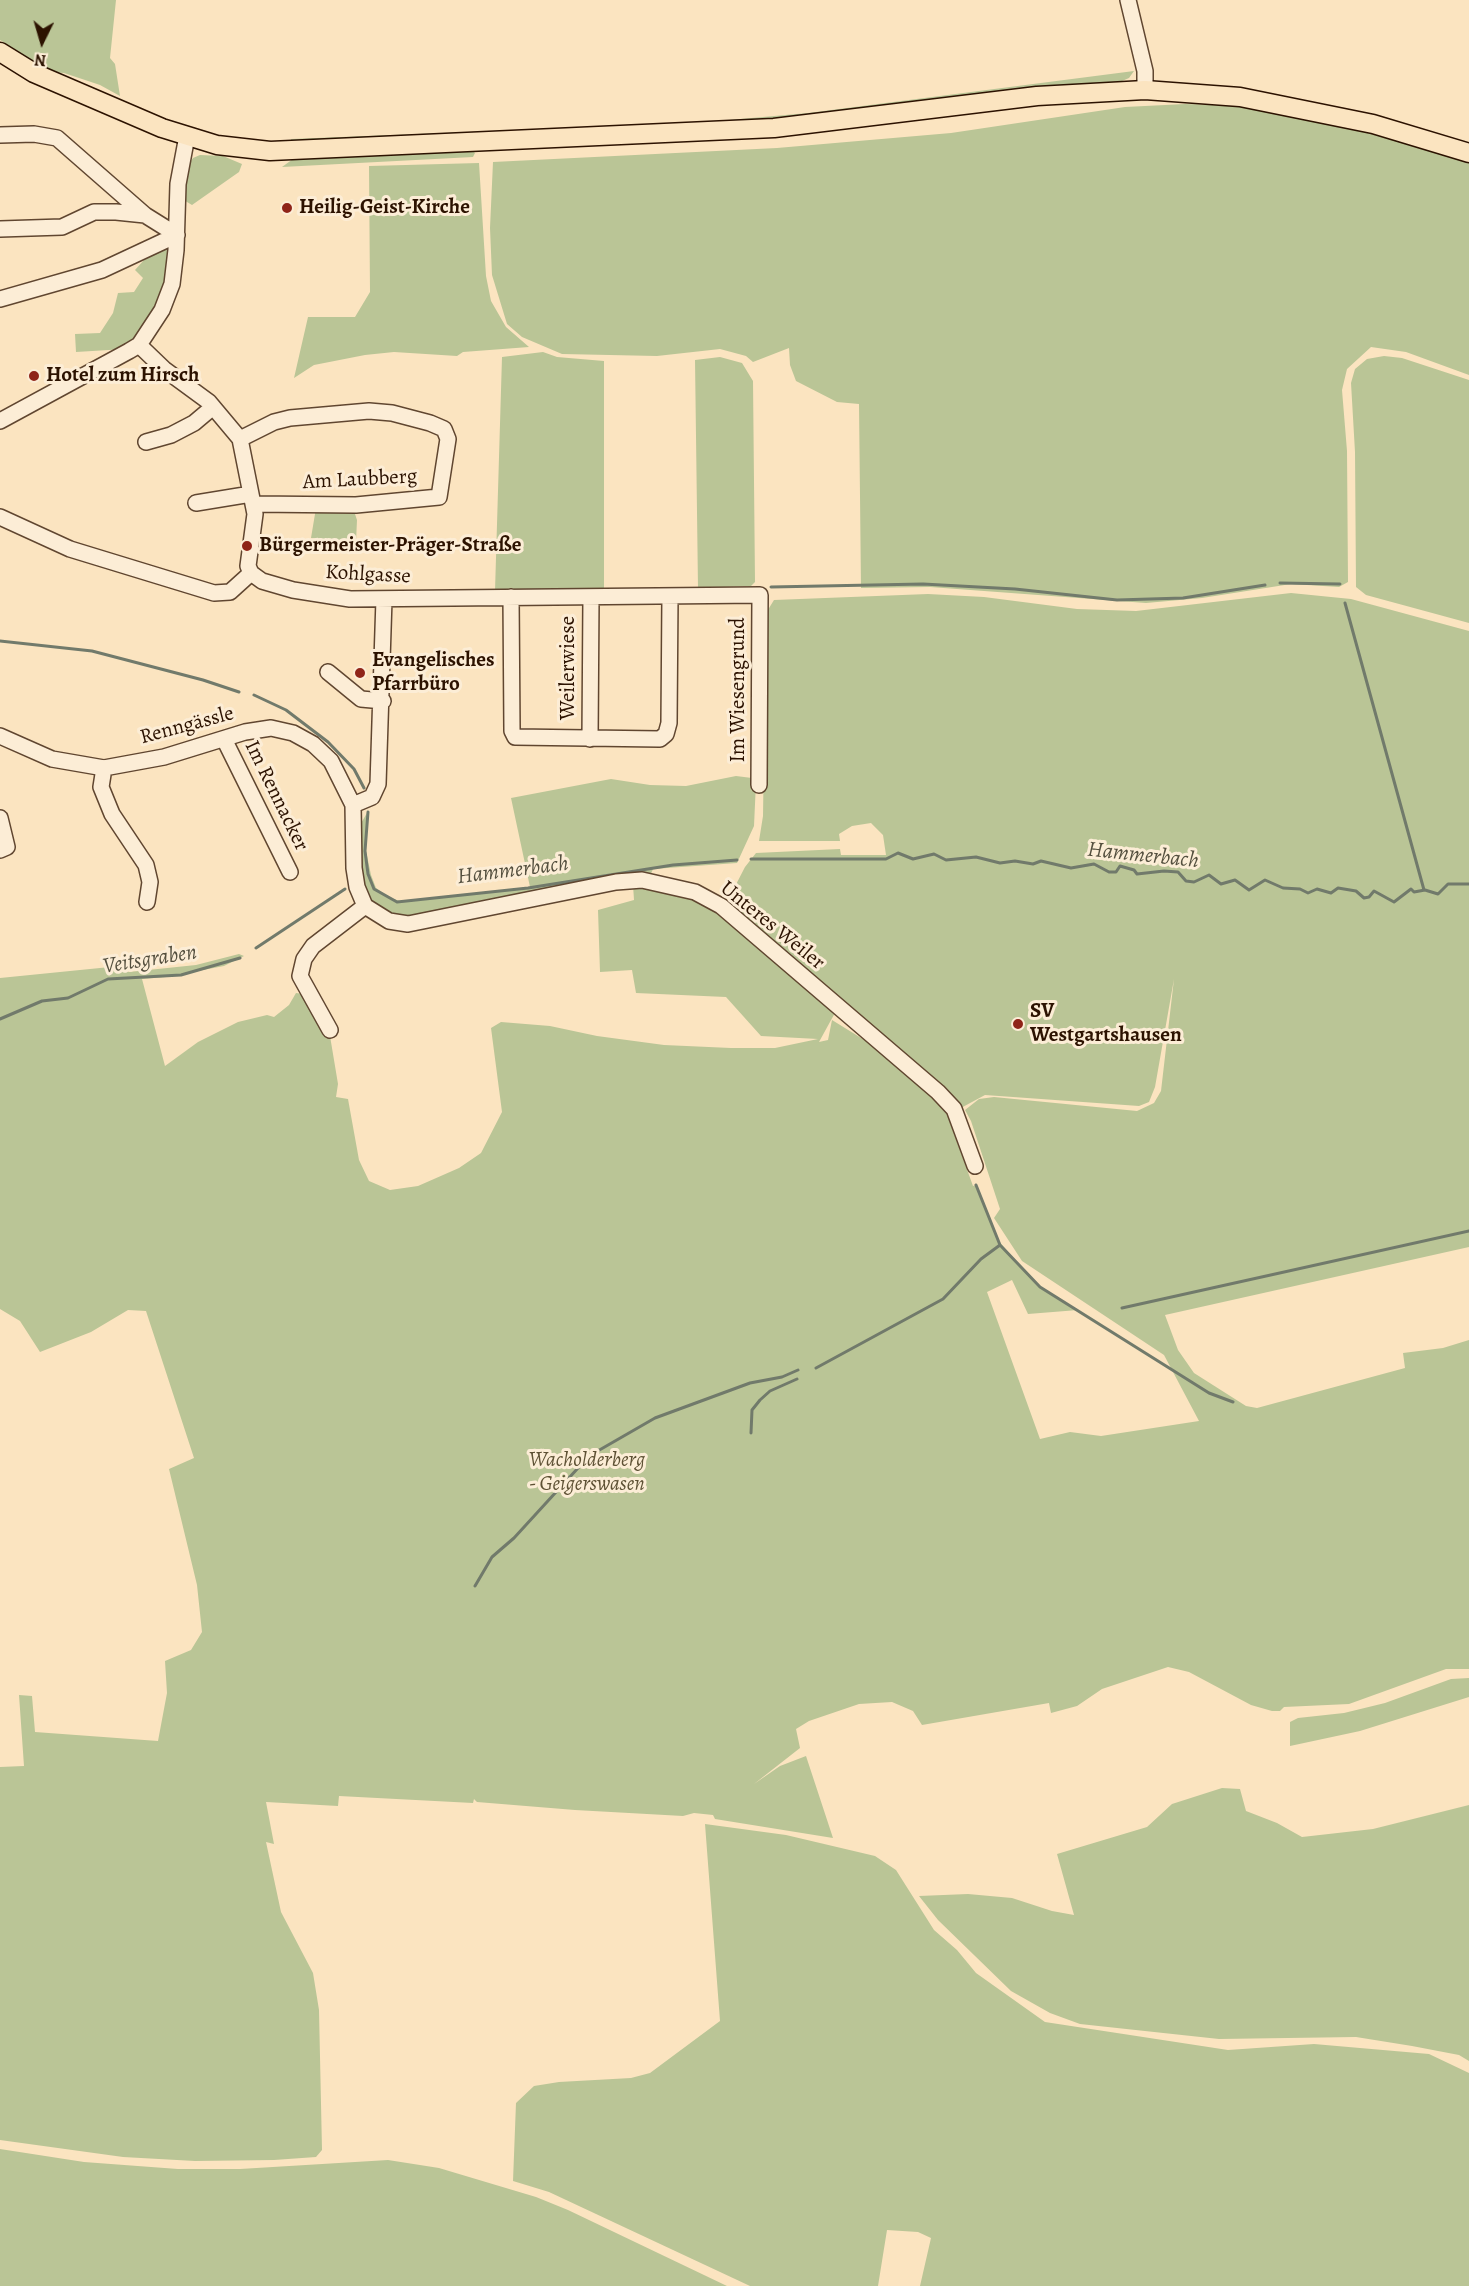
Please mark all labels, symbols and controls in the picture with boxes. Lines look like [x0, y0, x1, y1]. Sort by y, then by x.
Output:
north arrow [12, 12, 72, 72]
text: N [34, 48, 47, 71]
place label: Heilig-Geist-Kirche [299, 195, 470, 221]
marker: Heilig-Geist-Kirche [280, 201, 294, 215]
place label: Hotel zum Hirsch [46, 363, 199, 389]
marker: Hotel zum Hirsch [27, 369, 41, 383]
street label: Am Laubberg [302, 464, 418, 496]
place label: Bürgermeister-Präger-Straße [259, 533, 521, 559]
marker: Bürgermeister-Präger-Straße [240, 539, 254, 553]
street label: Kohlgasse [325, 560, 411, 590]
street label: Weilerwiese [556, 616, 582, 720]
street label: Im Wiesengrund [726, 617, 752, 763]
place label: Evangelisches Pfarrbüro [372, 648, 495, 698]
marker: Evangelisches Pfarrbüro [353, 666, 367, 680]
street label: Renngässle [137, 701, 237, 751]
street label: Im Rennacker [238, 737, 314, 855]
water label: Hammerbach [1086, 837, 1200, 875]
water label: Hammerbach [456, 851, 570, 891]
street label: Unteres Weiler [715, 876, 829, 976]
water label: Veitsgraben [101, 940, 199, 980]
place label: SV Westgartshausen [1030, 999, 1182, 1049]
marker: SV Westgartshausen [1011, 1017, 1025, 1031]
park label: Wacholderberg - Geigerswasen [529, 1448, 645, 1498]

